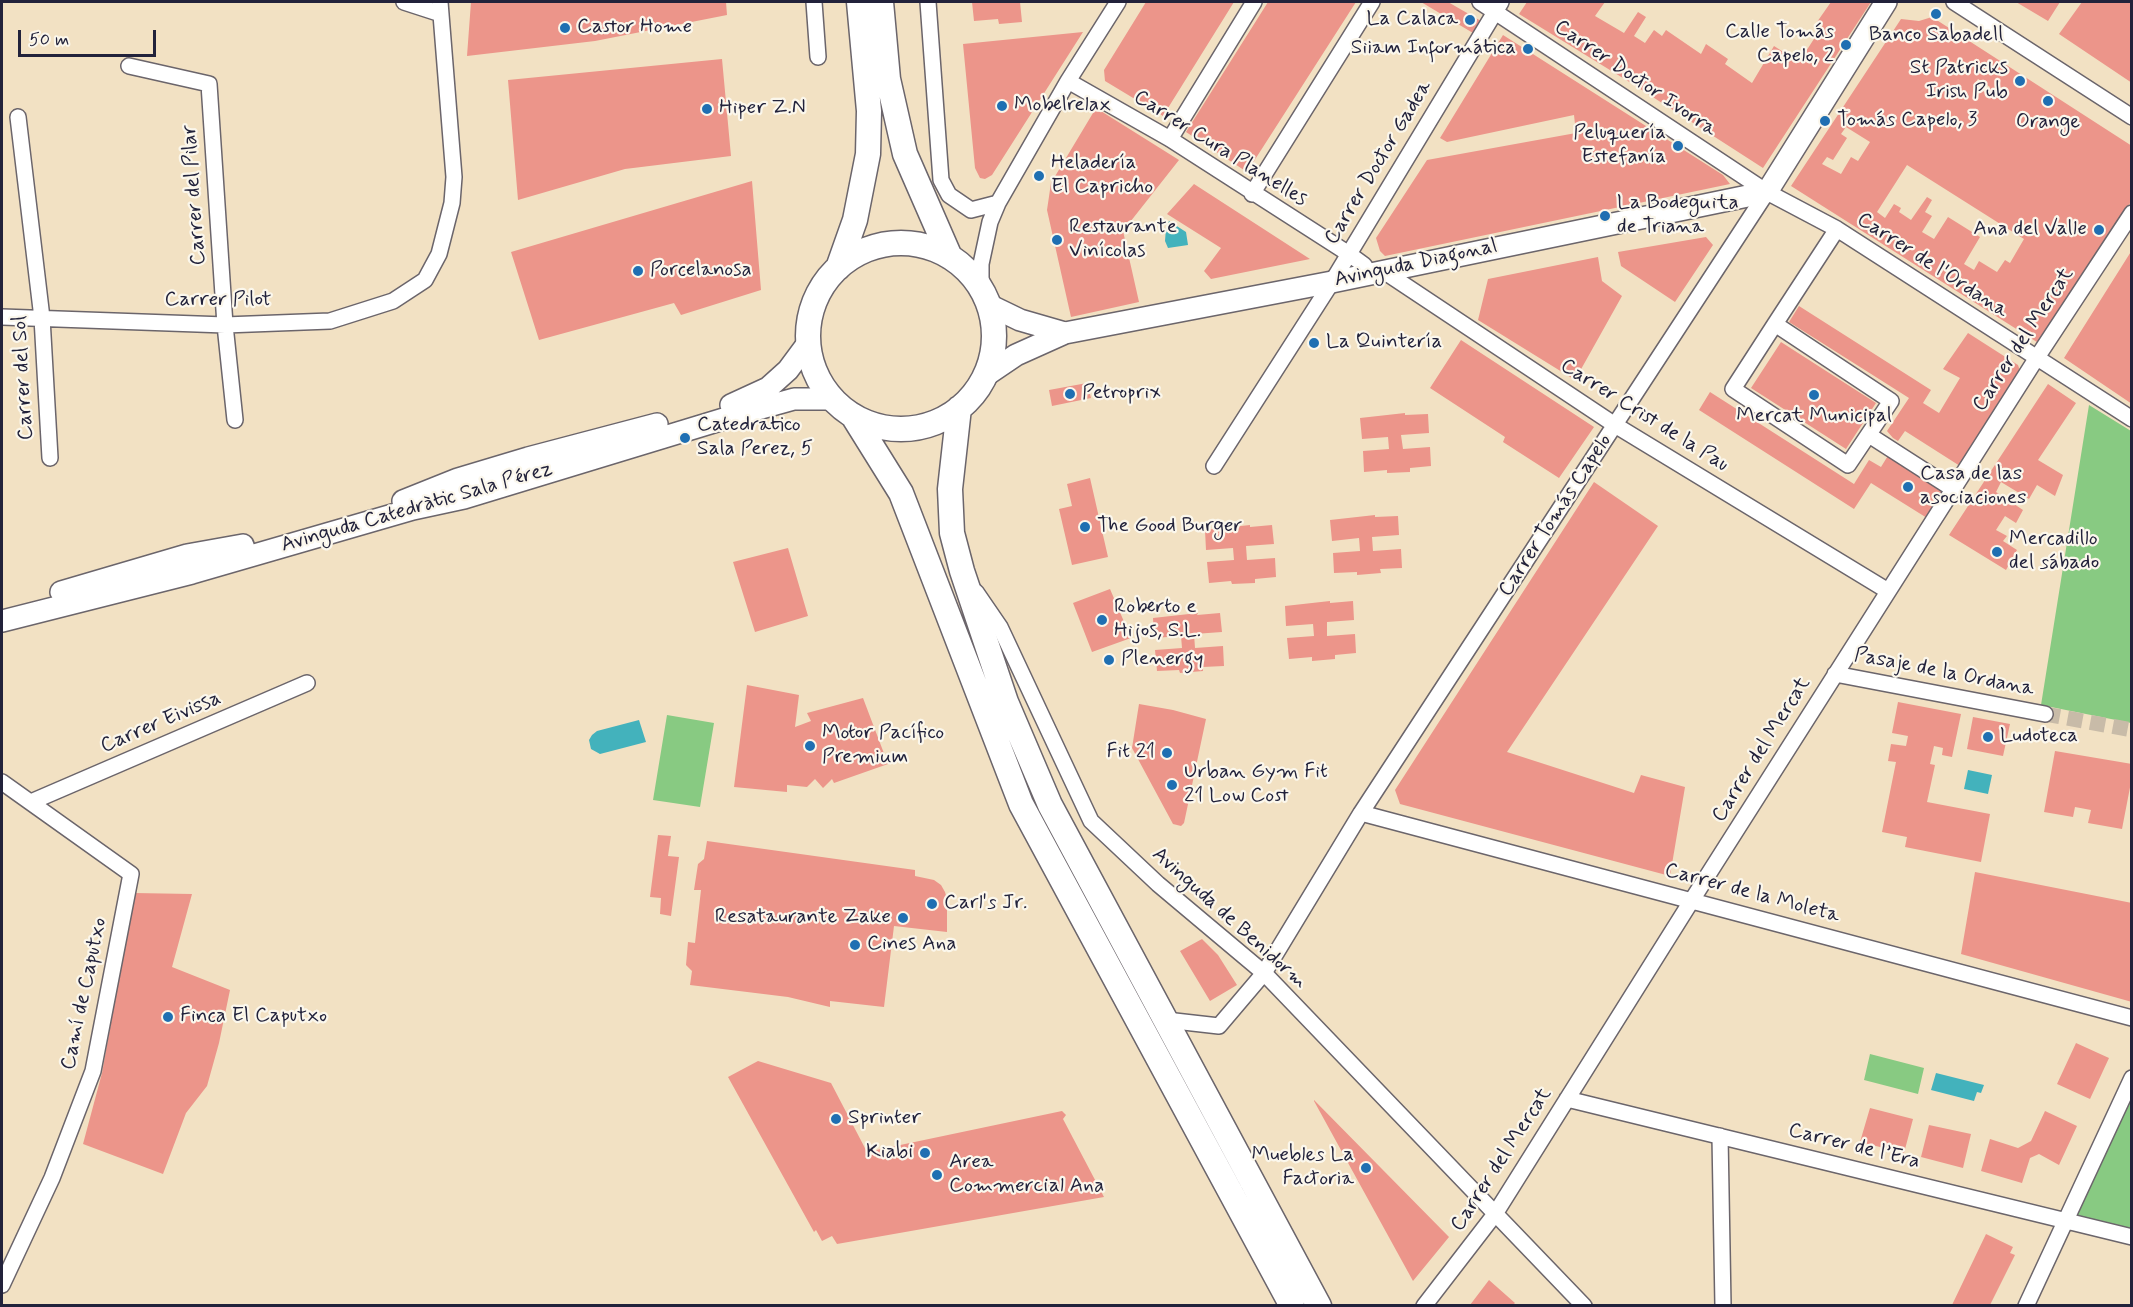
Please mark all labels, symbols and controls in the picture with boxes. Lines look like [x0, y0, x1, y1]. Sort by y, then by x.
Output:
place label: La Calaca [1367, 7, 1458, 33]
marker: Banco Sabadell [1929, 7, 1943, 21]
marker: La Calaca [1463, 13, 1477, 27]
place label: Castor Home [577, 15, 692, 41]
street label: Carrer Doctor Ivorra [1549, 15, 1721, 143]
scale bar [21, 18, 159, 56]
place label: Calle Tomás Capelo, 2 [1725, 20, 1834, 70]
marker: Castor Home [558, 21, 572, 35]
place label: Banco Sabadell [1869, 23, 2003, 49]
text: 50 m [29, 28, 69, 52]
place label: Siiam Informática [1351, 36, 1516, 62]
marker: Calle Tomás Capelo, 2 [1839, 38, 1853, 52]
marker: Siiam Informática [1521, 42, 1535, 56]
place label: St Patricks Irish Pub [1910, 56, 2008, 106]
marker: St Patricks Irish Pub [2013, 74, 2027, 88]
street label: Carrer Doctor Gadea [1320, 76, 1438, 250]
street label: Carrer Cura Planelles [1128, 85, 1312, 213]
place label: Mobelrelax [1014, 93, 1111, 119]
marker: Orange [2041, 94, 2055, 108]
place label: Hiper Z.N [719, 96, 806, 122]
marker: Mobelrelax [995, 99, 1009, 113]
marker: Hiper Z.N [700, 102, 714, 116]
place label: Tomás Capelo, 3 [1837, 108, 1977, 134]
place label: Orange [2016, 110, 2080, 136]
marker: Tomás Capelo, 3 [1818, 114, 1832, 128]
place label: Peluquería Estefanía [1573, 121, 1666, 171]
street label: Carrer del Pilar [178, 124, 212, 266]
marker: Peluquería Estefanía [1671, 139, 1685, 153]
place label: Heladería El Capricho [1051, 151, 1153, 201]
marker: Heladería El Capricho [1032, 169, 1046, 183]
place label: La Bodeguita de Triana [1617, 191, 1739, 241]
street label: Carrer de l'Ordana [1852, 208, 2012, 324]
marker: La Bodeguita de Triana [1598, 209, 1612, 223]
place label: Restaurante Vinícolas [1069, 215, 1177, 265]
place label: Ana del Valle [1973, 217, 2087, 243]
marker: Ana del Valle [2092, 223, 2106, 237]
marker: Restaurante Vinícolas [1050, 233, 1064, 247]
street label: Avinguda Diagonal [1332, 234, 1500, 294]
place label: Porcelanosa [650, 258, 752, 284]
street label: Carrer del Mercat [1968, 263, 2080, 417]
marker: Porcelanosa [631, 264, 645, 278]
street label: Carrer Pilot [165, 288, 271, 314]
street label: Carrer del Sol [8, 315, 40, 441]
place label: La Quintería [1326, 330, 1442, 356]
marker: La Quintería [1307, 336, 1321, 350]
street label: Carrer Crist de la Pau [1555, 354, 1733, 478]
place label: Petroprix [1082, 381, 1161, 407]
marker: Petroprix [1063, 387, 1077, 401]
marker: Mercat Municipal [1807, 388, 1821, 402]
place label: Mercat Municipal [1736, 404, 1892, 430]
place label: Catedratico Sala Perez, 5 [697, 413, 813, 463]
street label: Carrer Tomás Capelo [1494, 430, 1618, 602]
marker: Catedratico Sala Perez, 5 [678, 431, 692, 445]
street label: Avinguda Catedràtic Sala Pérez [278, 457, 556, 559]
place label: Casa de las asociaciones [1920, 462, 2026, 512]
marker: Casa de las asociaciones [1901, 480, 1915, 494]
place label: The Good Burger [1097, 514, 1242, 540]
marker: The Good Burger [1078, 520, 1092, 534]
place label: Mercadillo del sábado [2009, 527, 2099, 577]
marker: Mercadillo del sábado [1990, 545, 2004, 559]
place label: Roberto e Hijos, S.L. [1114, 595, 1201, 645]
marker: Roberto e Hijos, S.L. [1095, 613, 1109, 627]
street label: Pasaje de la Ordana [1852, 643, 2036, 703]
place label: Plenergy [1121, 647, 1203, 673]
marker: Plenergy [1102, 653, 1116, 667]
street label: Carrer del Mercat [1707, 673, 1817, 827]
street label: Carrer Eivissa [97, 686, 225, 760]
place label: Motor Pacífico Premium [822, 721, 944, 771]
place label: Ludoteca [2000, 724, 2078, 750]
marker: Ludoteca [1981, 730, 1995, 744]
marker: Motor Pacífico Premium [803, 739, 817, 753]
place label: Fit 21 [1106, 740, 1155, 766]
marker: Fit 21 [1160, 746, 1174, 760]
place label: Urban Gym Fit 21 Low Cost [1184, 760, 1328, 810]
marker: Urban Gym Fit 21 Low Cost [1165, 778, 1179, 792]
street label: Avinguda de Benidorm [1146, 843, 1312, 995]
street label: Carrer de la Moleta [1662, 859, 1842, 929]
place label: Carl's Jr. [944, 891, 1027, 917]
marker: Carl's Jr. [925, 897, 939, 911]
place label: Resataurante Zake [715, 905, 891, 931]
marker: Resataurante Zake [896, 911, 910, 925]
street label: Camí de Caputxo [57, 916, 113, 1072]
place label: Cines Ana [867, 932, 957, 958]
marker: Cines Ana [848, 938, 862, 952]
place label: Finca El Caputxo [180, 1004, 327, 1030]
marker: Finca El Caputxo [161, 1010, 175, 1024]
street label: Carrer del Mercat [1446, 1083, 1558, 1237]
place label: Sprinter [848, 1106, 921, 1132]
marker: Sprinter [829, 1112, 843, 1126]
street label: Carrer de l’Era [1786, 1118, 1922, 1176]
place label: Kiabi [866, 1140, 913, 1166]
place label: Muebles La Factoria [1252, 1143, 1354, 1193]
marker: Kiabi [918, 1146, 932, 1160]
place label: Area Commercial Ana [949, 1150, 1104, 1200]
marker: Muebles La Factoria [1359, 1161, 1373, 1175]
marker: Area Commercial Ana [930, 1168, 944, 1182]

